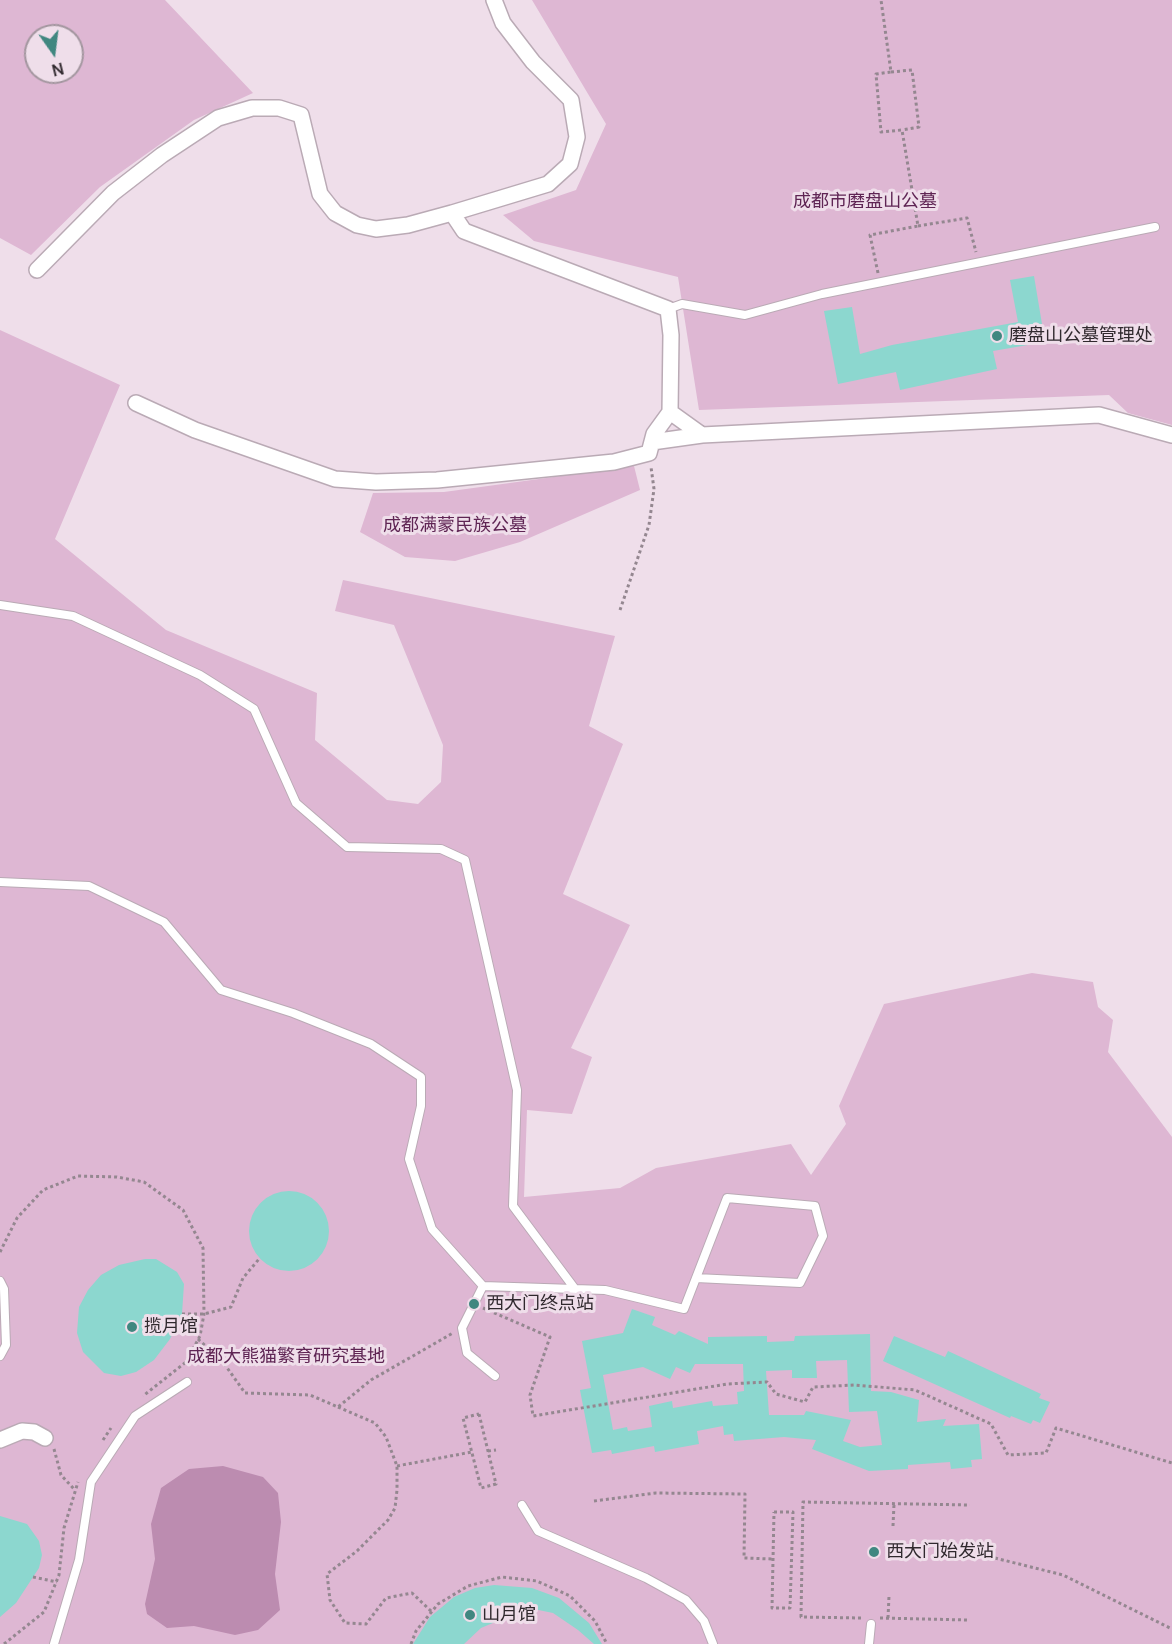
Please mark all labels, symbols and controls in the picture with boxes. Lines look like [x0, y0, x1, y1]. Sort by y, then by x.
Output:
north arrow [24, 24, 84, 84]
text: N [50, 57, 66, 82]
park label: 成都市磨盘山公墓 [793, 191, 937, 213]
place label: 磨盘山公墓管理处 [1009, 325, 1153, 347]
marker: 磨盘山公墓管理处 [990, 329, 1004, 343]
park label: 成都满蒙民族公墓 [383, 515, 527, 537]
place label: 西大门终点站 [486, 1293, 594, 1315]
marker: 西大门终点站 [467, 1297, 481, 1311]
place label: 揽月馆 [144, 1316, 198, 1338]
marker: 揽月馆 [125, 1320, 139, 1334]
park label: 成都大熊猫繁育研究基地 [187, 1346, 385, 1368]
place label: 西大门始发站 [886, 1541, 994, 1563]
marker: 西大门始发站 [867, 1545, 881, 1559]
place label: 山月馆 [482, 1604, 536, 1626]
marker: 山月馆 [463, 1608, 477, 1622]

